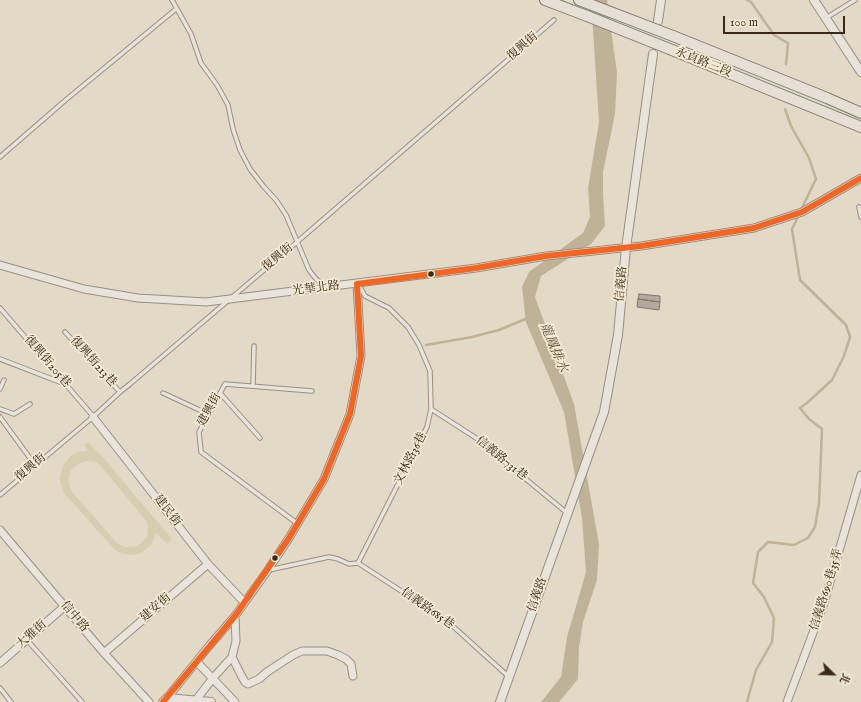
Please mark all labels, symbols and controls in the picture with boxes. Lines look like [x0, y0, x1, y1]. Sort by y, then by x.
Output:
scale bar [725, 8, 847, 34]
text: 100 m [730, 15, 758, 30]
street label: 復興街 [505, 30, 541, 64]
street label: 永貞路三段 [672, 45, 734, 81]
street label: 復興街 [260, 241, 296, 275]
street label: 信義路 [613, 265, 631, 303]
unlabelled marker [426, 269, 436, 279]
street label: 光華北路 [291, 279, 341, 299]
water label: 龍鳳排水 [536, 321, 570, 375]
street label: 復興街205巷 [21, 333, 73, 391]
street label: 復興街213巷 [67, 334, 119, 390]
street label: 建興街 [195, 391, 225, 429]
street label: 文林路36巷 [392, 430, 430, 488]
street label: 信義路731巷 [472, 434, 530, 484]
street label: 復興街 [13, 451, 49, 485]
street label: 建民街 [150, 492, 184, 530]
street label: 信義路690巷35弄 [808, 547, 846, 633]
unlabelled marker [270, 553, 280, 563]
street label: 信義路 [525, 576, 551, 614]
street label: 信義路685巷 [397, 585, 457, 633]
street label: 建安街 [138, 591, 174, 625]
street label: 信中路 [57, 599, 91, 635]
street label: 大雅街 [14, 618, 50, 652]
north arrow [813, 654, 853, 694]
text: 北 [835, 671, 853, 686]

